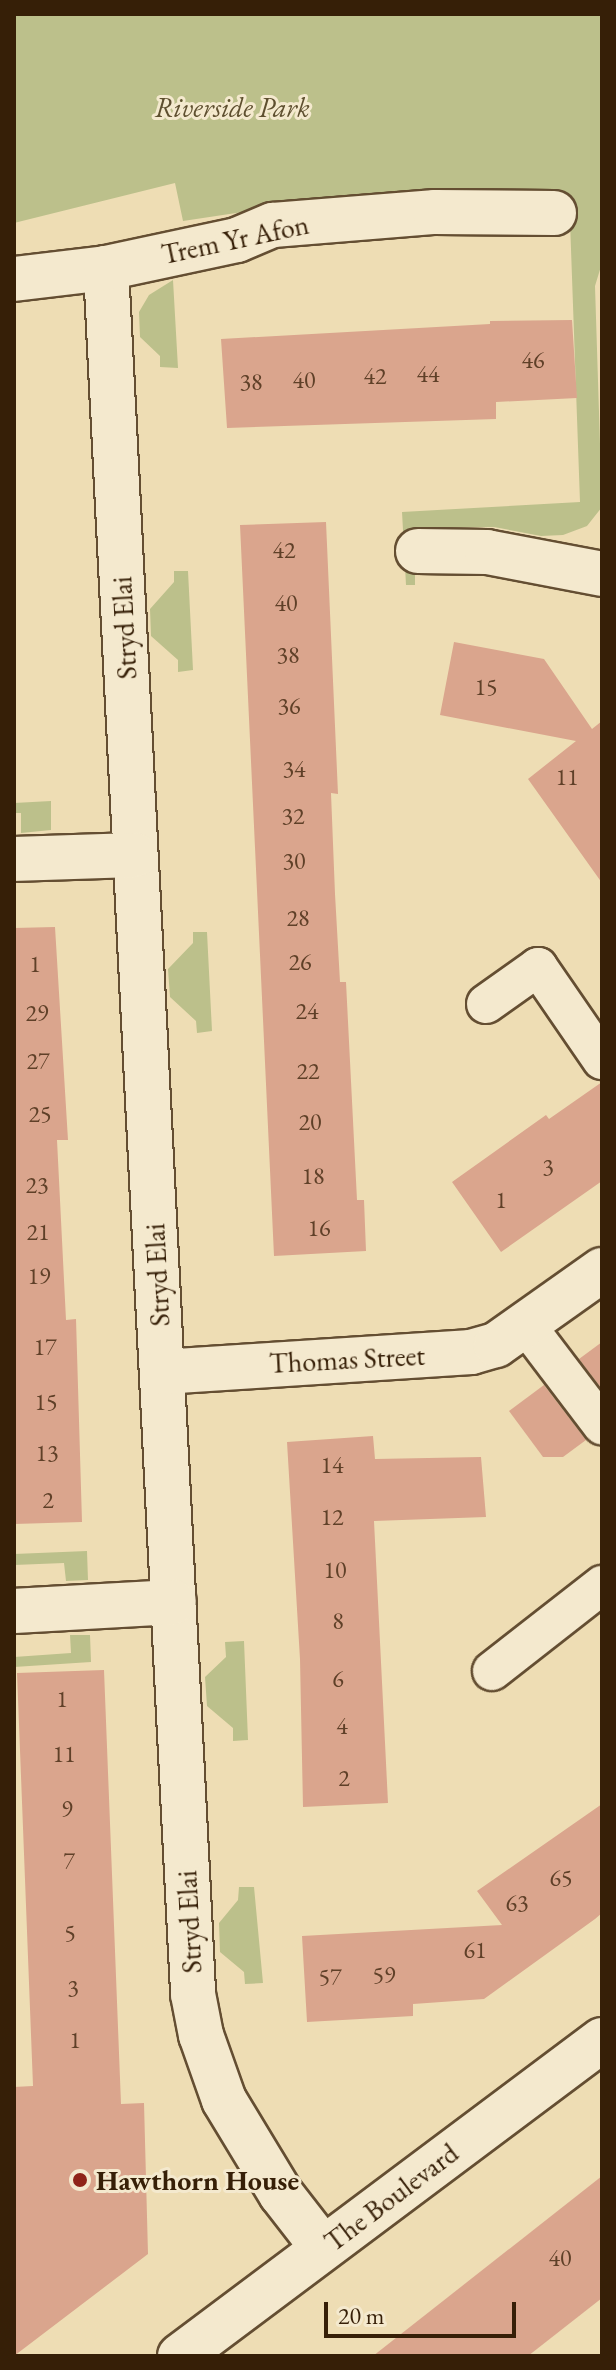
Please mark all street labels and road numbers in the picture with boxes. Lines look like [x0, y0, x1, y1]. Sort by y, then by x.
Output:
street label: Trem Yr Afon [158, 207, 312, 271]
street label: Stryd Elai [105, 576, 143, 680]
street label: Stryd Elai [138, 1223, 176, 1327]
street label: Thomas Street [268, 1338, 426, 1380]
street label: Stryd Elai [170, 1870, 208, 1974]
street label: The Boulevard [317, 2136, 465, 2258]

